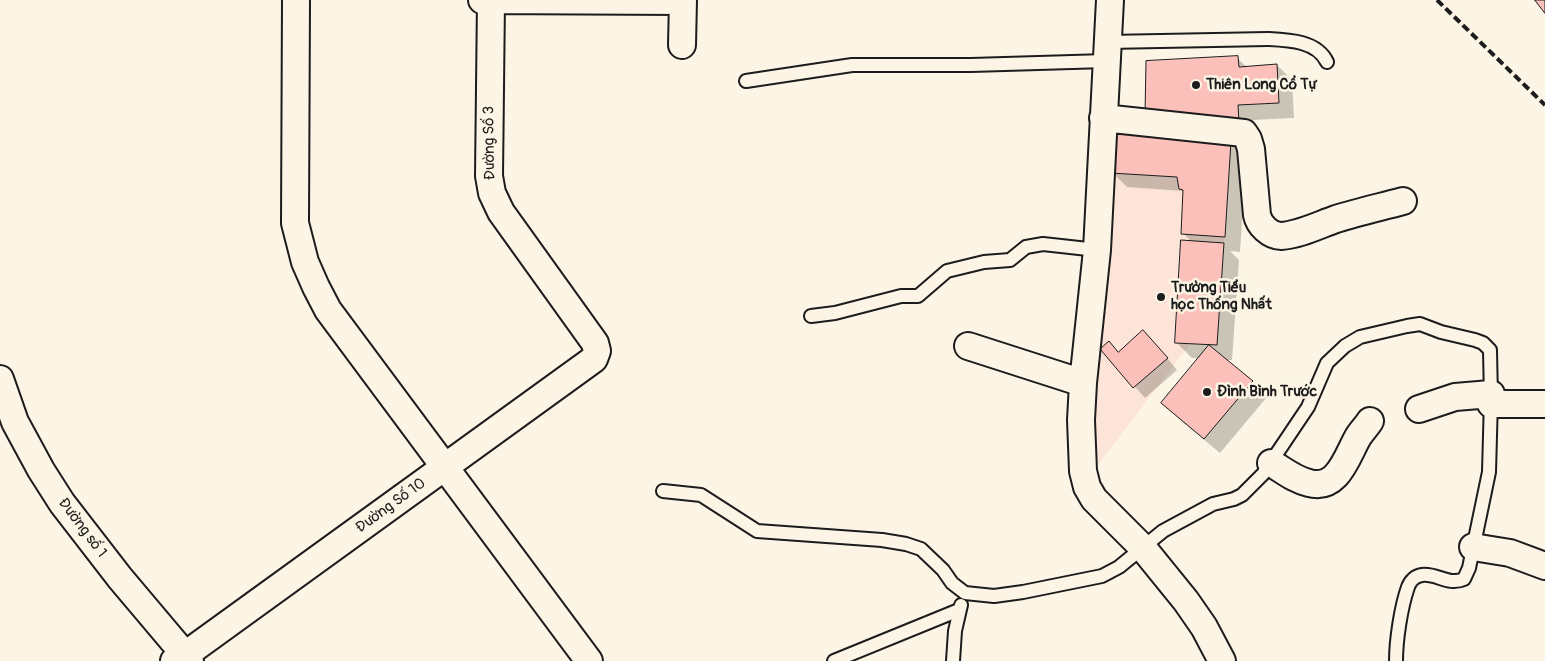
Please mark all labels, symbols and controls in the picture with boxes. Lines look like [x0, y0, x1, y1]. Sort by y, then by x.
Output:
place label: Thiên Long Cổ Tự [1206, 76, 1318, 94]
marker: Thiên Long Cổ Tự [1190, 79, 1202, 91]
street label: Đường Số 3 [480, 106, 500, 180]
place label: Trường Tiểu học Thống Nhất [1171, 279, 1272, 314]
marker: Trường Tiểu học Thống Nhất [1155, 291, 1167, 303]
place label: Đình Bình Trước [1217, 383, 1317, 401]
marker: Đình Bình Trước [1201, 386, 1213, 398]
street label: Đường Số 10 [353, 475, 429, 537]
street label: Đường số 1 [54, 495, 110, 561]

